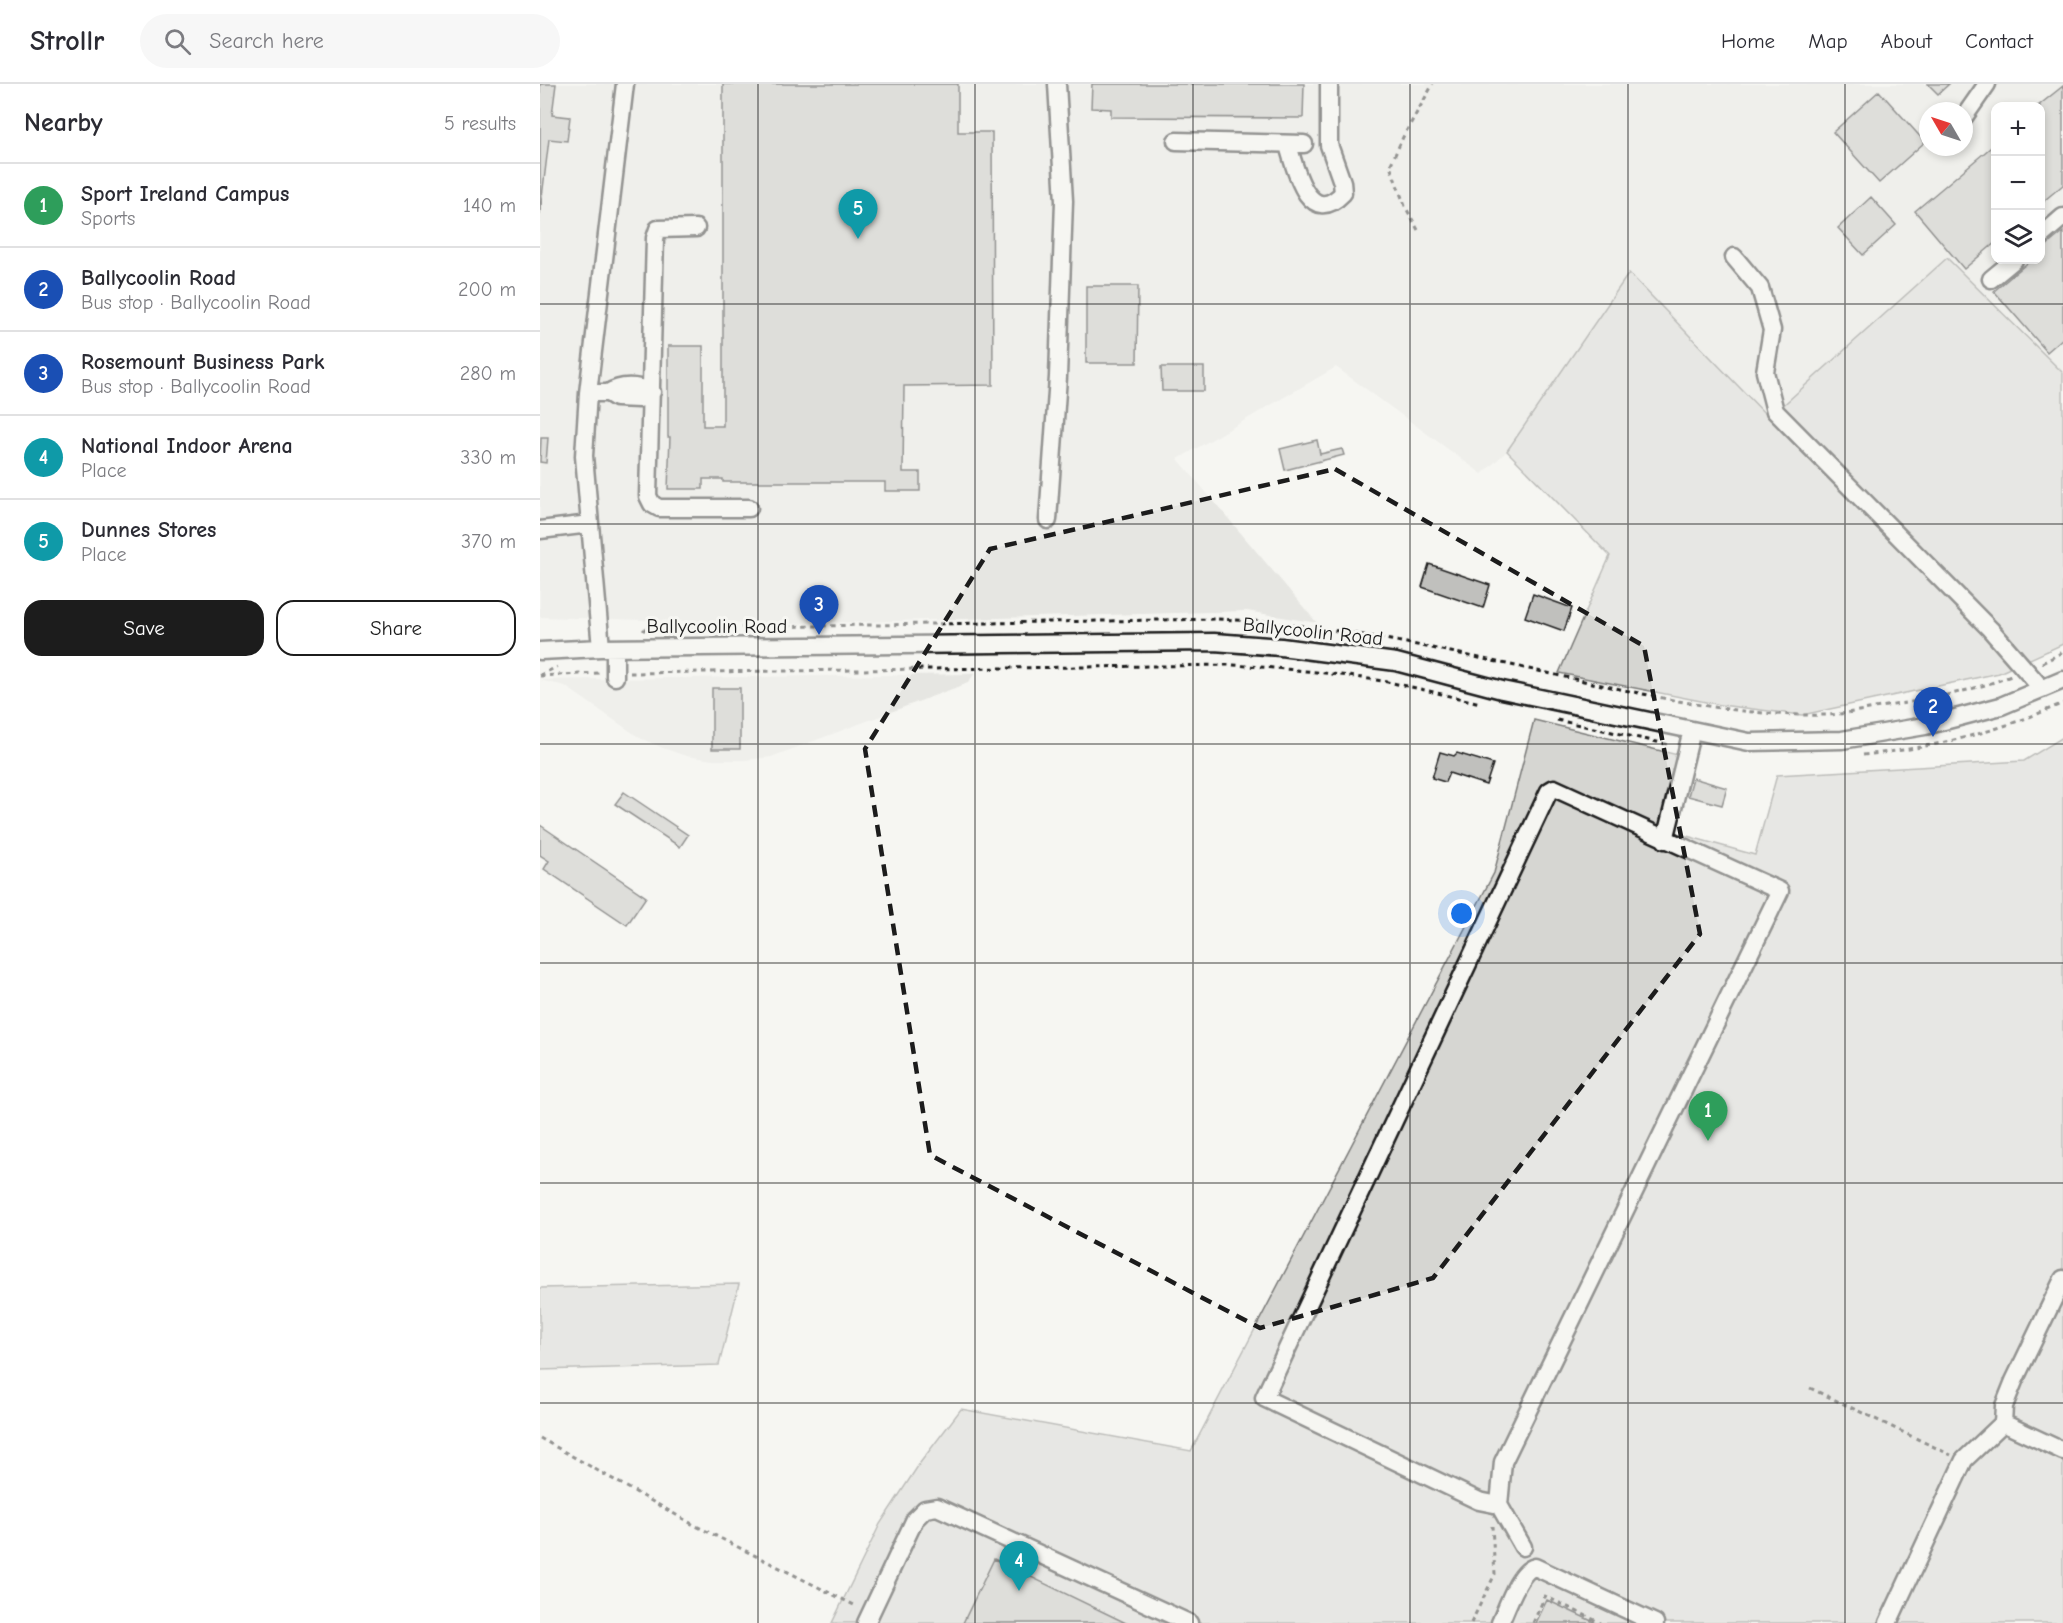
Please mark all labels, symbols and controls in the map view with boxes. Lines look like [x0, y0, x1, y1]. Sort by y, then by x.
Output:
search box [140, 14, 560, 68]
text: Strollr [30, 25, 104, 57]
icon: search [161, 25, 194, 58]
text: Search here [209, 28, 324, 54]
text: Home [1721, 29, 1775, 53]
text: Map [1808, 29, 1848, 53]
text: About [1881, 29, 1932, 53]
text: Contact [1965, 29, 2033, 53]
north arrow [1919, 102, 1973, 156]
map controls [1991, 102, 2045, 264]
button: + [1991, 102, 2045, 156]
text: Nearby [24, 108, 103, 138]
text: 5 results [444, 112, 516, 135]
button: − [1991, 156, 2045, 210]
text: Sport Ireland Campus [81, 181, 289, 207]
pin: 5 [838, 190, 878, 239]
text: 1 [40, 194, 47, 217]
text: 140 m [463, 194, 516, 217]
text: Sports [81, 207, 135, 230]
button: layers [1991, 210, 2045, 264]
text: Ballycoolin Road [81, 265, 236, 291]
text: 2 [39, 278, 48, 301]
text: 200 m [458, 278, 516, 301]
text: Bus stop · Ballycoolin Road [81, 291, 311, 314]
text: Rosemount Business Park [81, 349, 324, 375]
text: 3 [39, 362, 48, 385]
text: 280 m [460, 362, 516, 385]
text: Bus stop · Ballycoolin Road [81, 375, 311, 398]
text: National Indoor Arena [81, 433, 293, 459]
text: 4 [39, 446, 48, 469]
text: 330 m [460, 446, 516, 469]
text: Place [81, 459, 127, 482]
text: Dunnes Stores [81, 517, 216, 543]
text: 5 [38, 530, 49, 553]
text: 370 m [461, 530, 516, 553]
text: Place [81, 543, 127, 566]
pin: 3 [800, 586, 838, 635]
button: Save [24, 600, 264, 656]
button: Share [276, 600, 516, 656]
street label: Ballycoolin Road [1242, 613, 1384, 650]
street label: Ballycoolin Road [647, 615, 787, 638]
pin: 2 [1914, 688, 1952, 737]
your location [1447, 899, 1476, 928]
pin: 1 [1688, 1092, 1728, 1141]
pin: 4 [1000, 1542, 1038, 1591]

